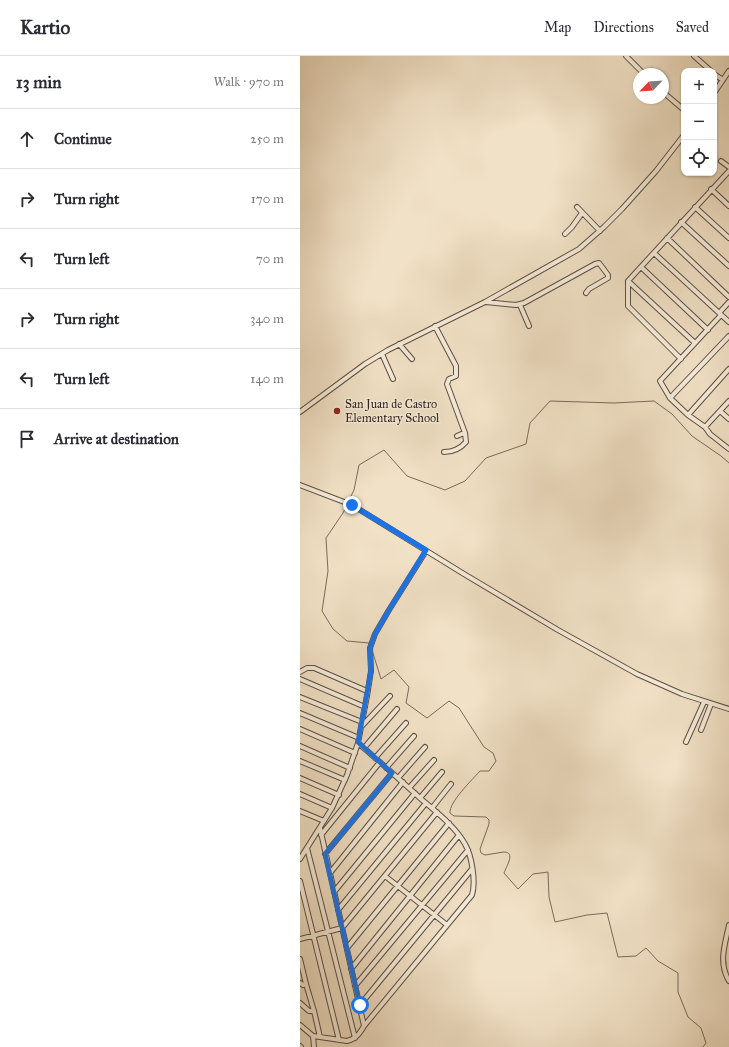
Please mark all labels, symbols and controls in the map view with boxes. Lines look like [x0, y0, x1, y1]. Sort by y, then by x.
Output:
text: Kartio [20, 16, 70, 39]
text: Map [544, 19, 571, 36]
text: Directions [593, 19, 654, 36]
text: Saved [676, 19, 709, 36]
north arrow [633, 68, 669, 104]
map controls [681, 68, 717, 176]
button: + [681, 68, 717, 104]
text: 13 min [16, 72, 61, 93]
text: Walk · 970 m [214, 74, 284, 90]
button: − [681, 104, 717, 140]
icon: ahead [16, 128, 38, 150]
text: Continue [54, 130, 112, 148]
text: 250 m [250, 131, 284, 147]
button: locate [681, 140, 717, 176]
icon: right [16, 188, 38, 210]
text: Turn right [54, 190, 119, 208]
text: 170 m [251, 191, 284, 207]
icon: left [16, 248, 38, 270]
text: Turn left [54, 250, 110, 268]
text: 70 m [256, 251, 284, 267]
icon: right [16, 308, 38, 330]
text: Turn right [54, 310, 119, 328]
text: 340 m [250, 311, 284, 327]
icon: left [16, 368, 38, 390]
text: Turn left [54, 370, 110, 388]
text: 140 m [250, 371, 284, 387]
place label: San Juan de Castro Elementary School [345, 397, 440, 425]
marker: San Juan de Castro Elementary School [332, 406, 342, 416]
icon: arrive [16, 428, 38, 450]
text: Arrive at destination [54, 430, 179, 448]
route end [343, 496, 361, 514]
route start [351, 996, 369, 1014]

